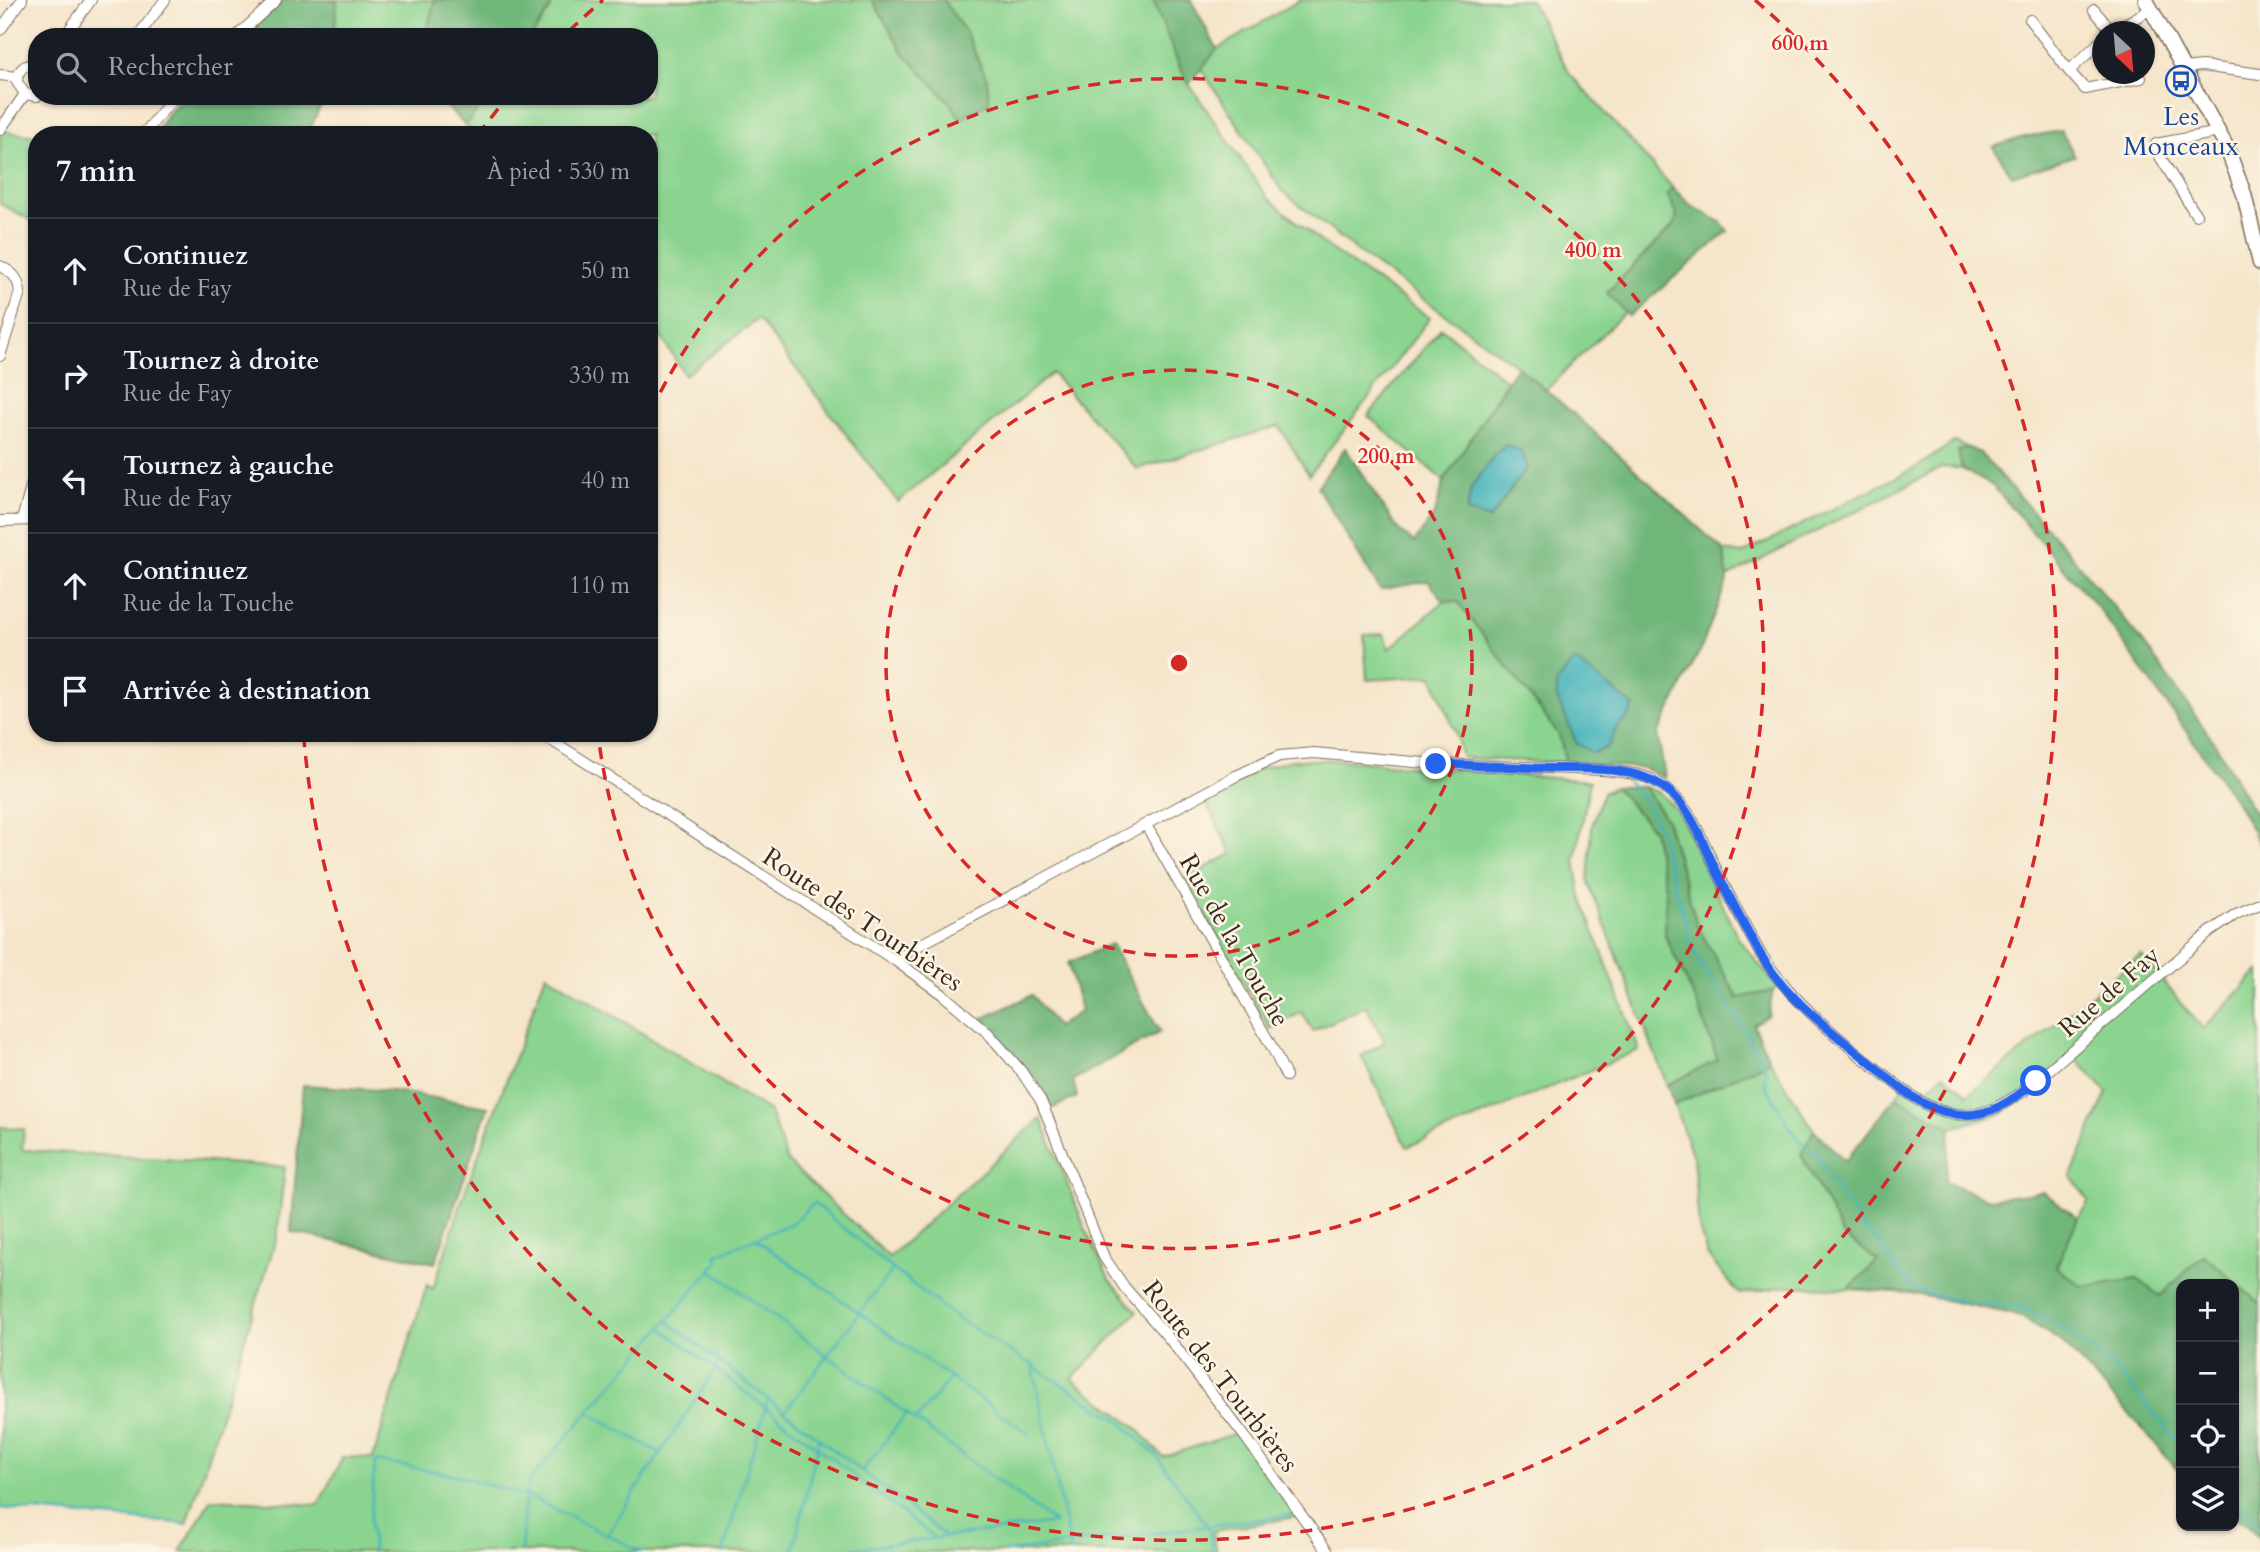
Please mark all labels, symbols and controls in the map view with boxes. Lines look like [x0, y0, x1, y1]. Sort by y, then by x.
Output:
north arrow [2092, 21, 2155, 84]
search box [28, 28, 658, 105]
text: 600 m [1771, 29, 1829, 58]
icon: search [52, 48, 90, 86]
text: Rechercher [108, 49, 233, 84]
bus stop icon: Les Monceaux [2164, 64, 2198, 98]
place label: Les Monceaux [2123, 99, 2239, 164]
text: 7 min [56, 151, 136, 192]
text: À pied · 530 m [487, 156, 630, 187]
text: 400 m [1564, 236, 1622, 265]
text: Continuez [123, 238, 248, 273]
icon: ahead [56, 252, 94, 290]
text: 50 m [581, 255, 630, 286]
text: Rue de Fay [123, 273, 232, 304]
text: Tournez à droite [123, 343, 319, 378]
icon: right [56, 357, 94, 395]
text: 330 m [569, 360, 630, 391]
text: Rue de Fay [123, 378, 232, 409]
text: 200 m [1357, 442, 1415, 471]
text: Tournez à gauche [123, 448, 334, 483]
icon: left [56, 462, 94, 500]
text: 40 m [581, 465, 630, 496]
text: Rue de Fay [123, 483, 232, 514]
text: Continuez [123, 553, 248, 588]
icon: ahead [56, 567, 94, 605]
text: 110 m [569, 570, 630, 601]
text: Rue de la Touche [123, 588, 295, 619]
centre of rings [1167, 651, 1191, 675]
icon: arrive [56, 672, 94, 710]
text: Arrivée à destination [123, 673, 371, 708]
route end [1420, 748, 1451, 779]
street label: Route des Tourbières [756, 839, 970, 1000]
street label: Rue de la Touche [1171, 848, 1298, 1033]
street label: Rue de Fay [2051, 937, 2168, 1045]
route start [2020, 1065, 2051, 1096]
street label: Route des Tourbières [1135, 1273, 1307, 1480]
map controls [2176, 1279, 2239, 1531]
button: + [2176, 1279, 2239, 1342]
button: − [2176, 1342, 2239, 1405]
button: locate [2176, 1405, 2239, 1468]
button: layers [2176, 1468, 2239, 1531]

